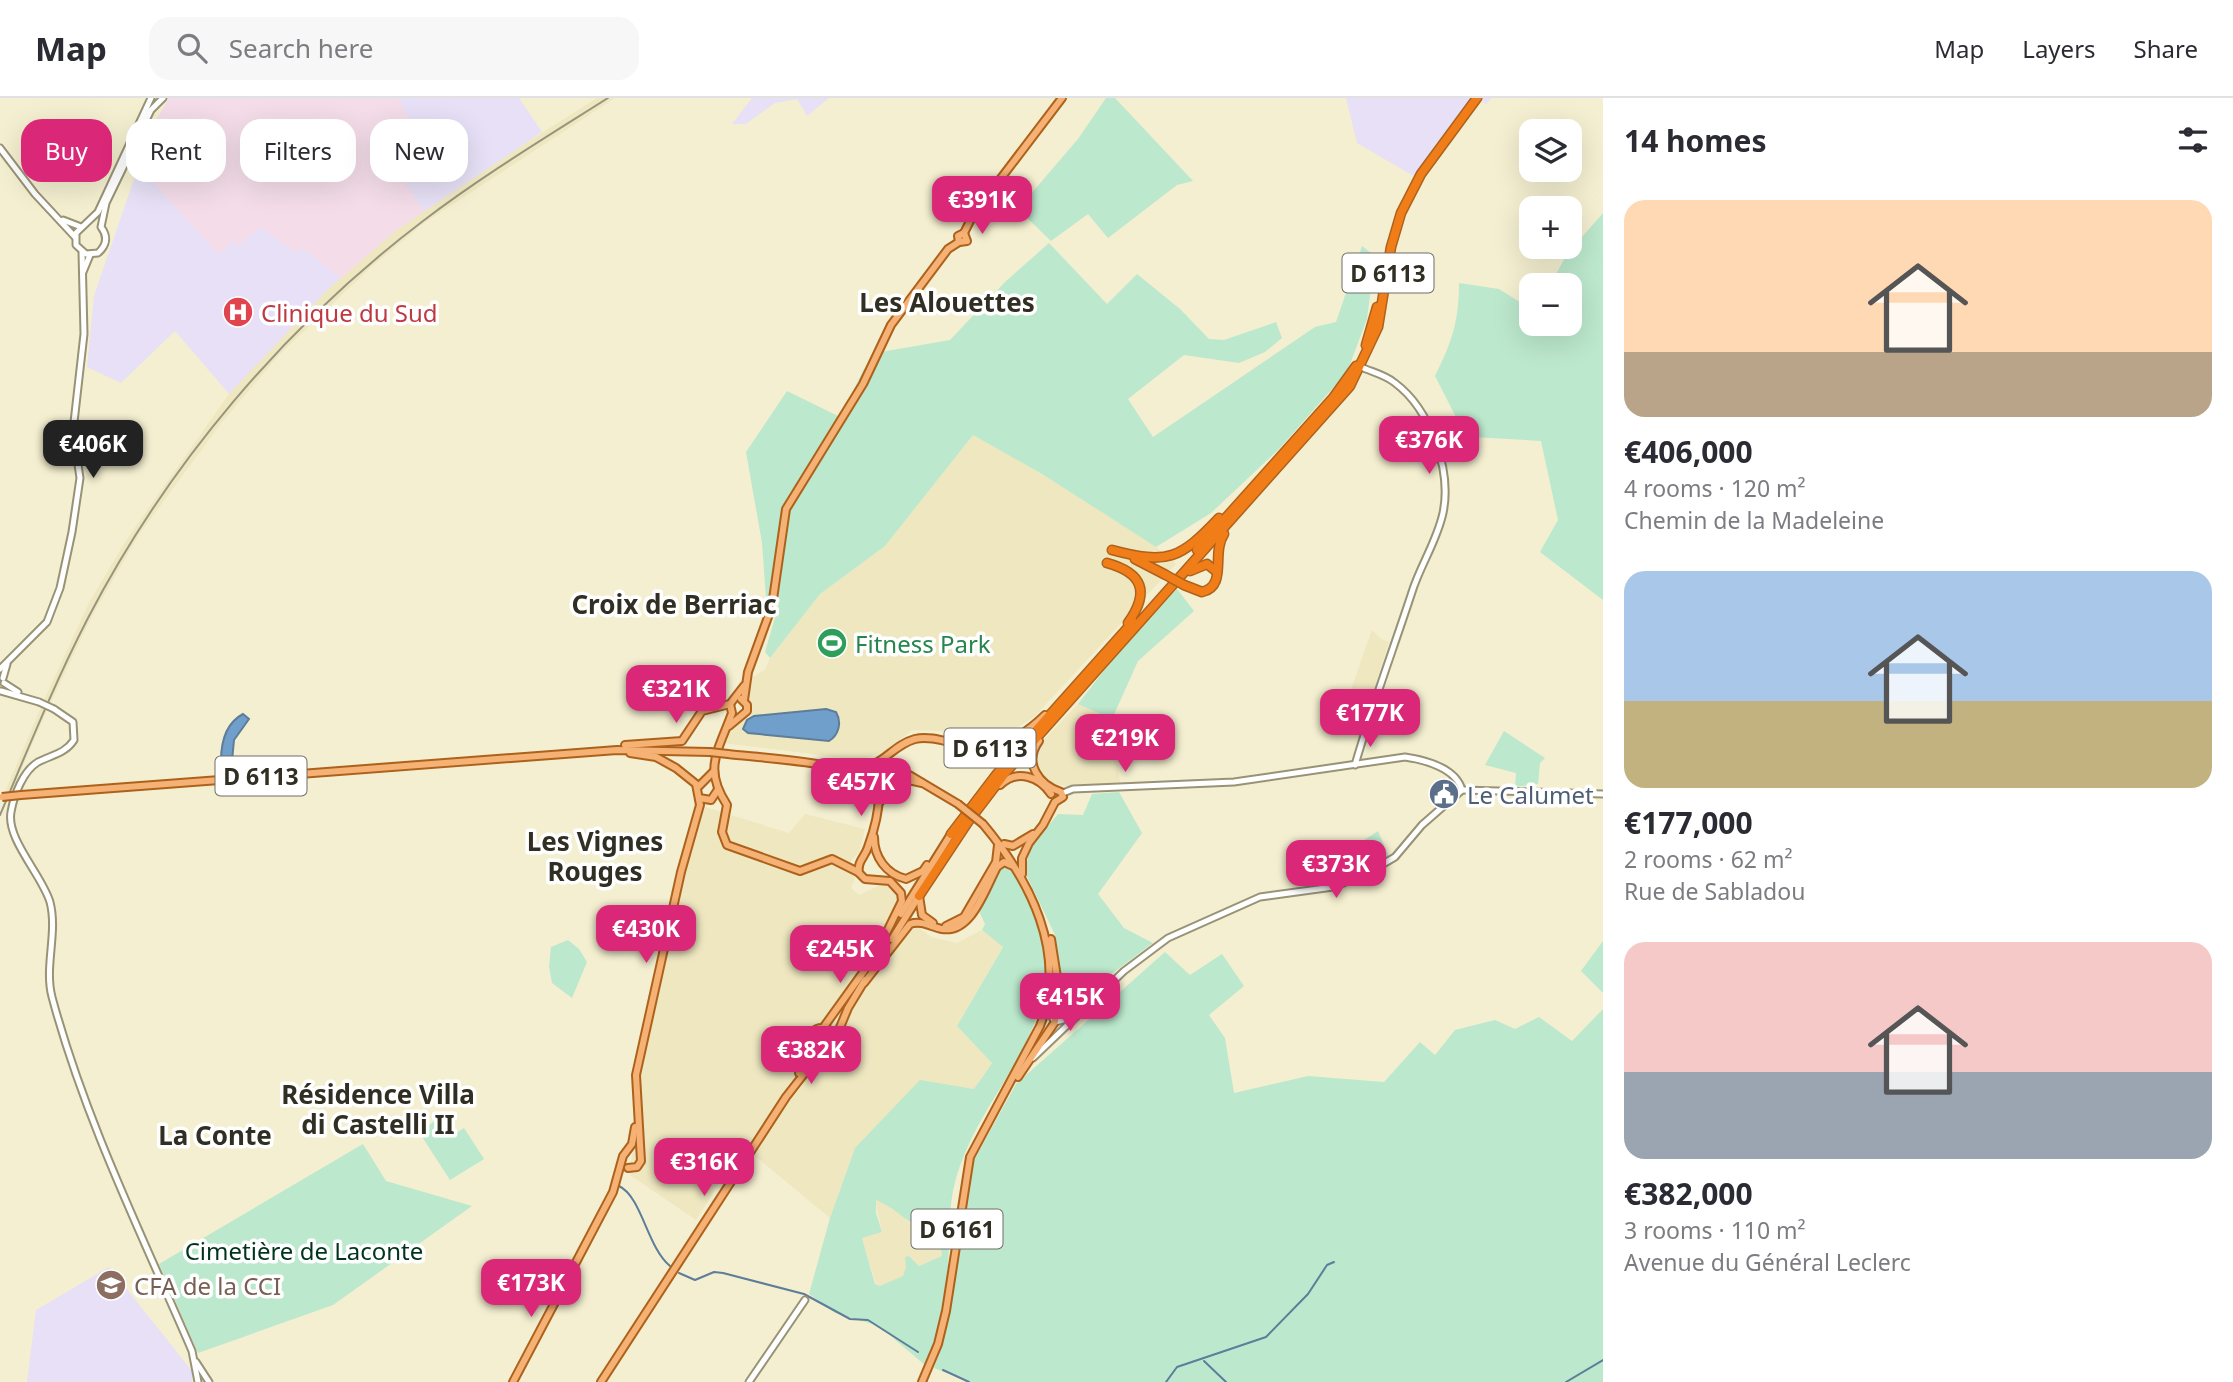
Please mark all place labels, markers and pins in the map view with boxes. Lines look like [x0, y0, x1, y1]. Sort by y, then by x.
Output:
pin: €391K [933, 176, 1031, 236]
hospital icon: Clinique du Sud [221, 295, 255, 329]
place label: Clinique du Sud [261, 296, 438, 329]
pin: €376K [1380, 416, 1478, 476]
pin: €406K [44, 420, 142, 480]
sports icon: Fitness Park [815, 626, 849, 660]
place label: Fitness Park [855, 627, 991, 660]
pin: €321K [627, 666, 725, 725]
pin: €177K [1321, 690, 1419, 749]
pin: €219K [1076, 714, 1174, 774]
pin: €457K [812, 758, 910, 818]
public building icon: Le Calumet [1427, 777, 1461, 811]
place label: Le Calumet [1467, 778, 1594, 811]
pin: €373K [1287, 840, 1385, 900]
pin: €430K [597, 906, 695, 965]
pin: €245K [791, 926, 889, 985]
pin: €415K [1021, 974, 1119, 1033]
pin: €382K [762, 1026, 860, 1086]
pin: €316K [655, 1138, 753, 1198]
pin: €173K [482, 1260, 580, 1319]
school or university icon: CFA de la CCI [94, 1268, 128, 1302]
place label: CFA de la CCI [134, 1269, 281, 1302]

